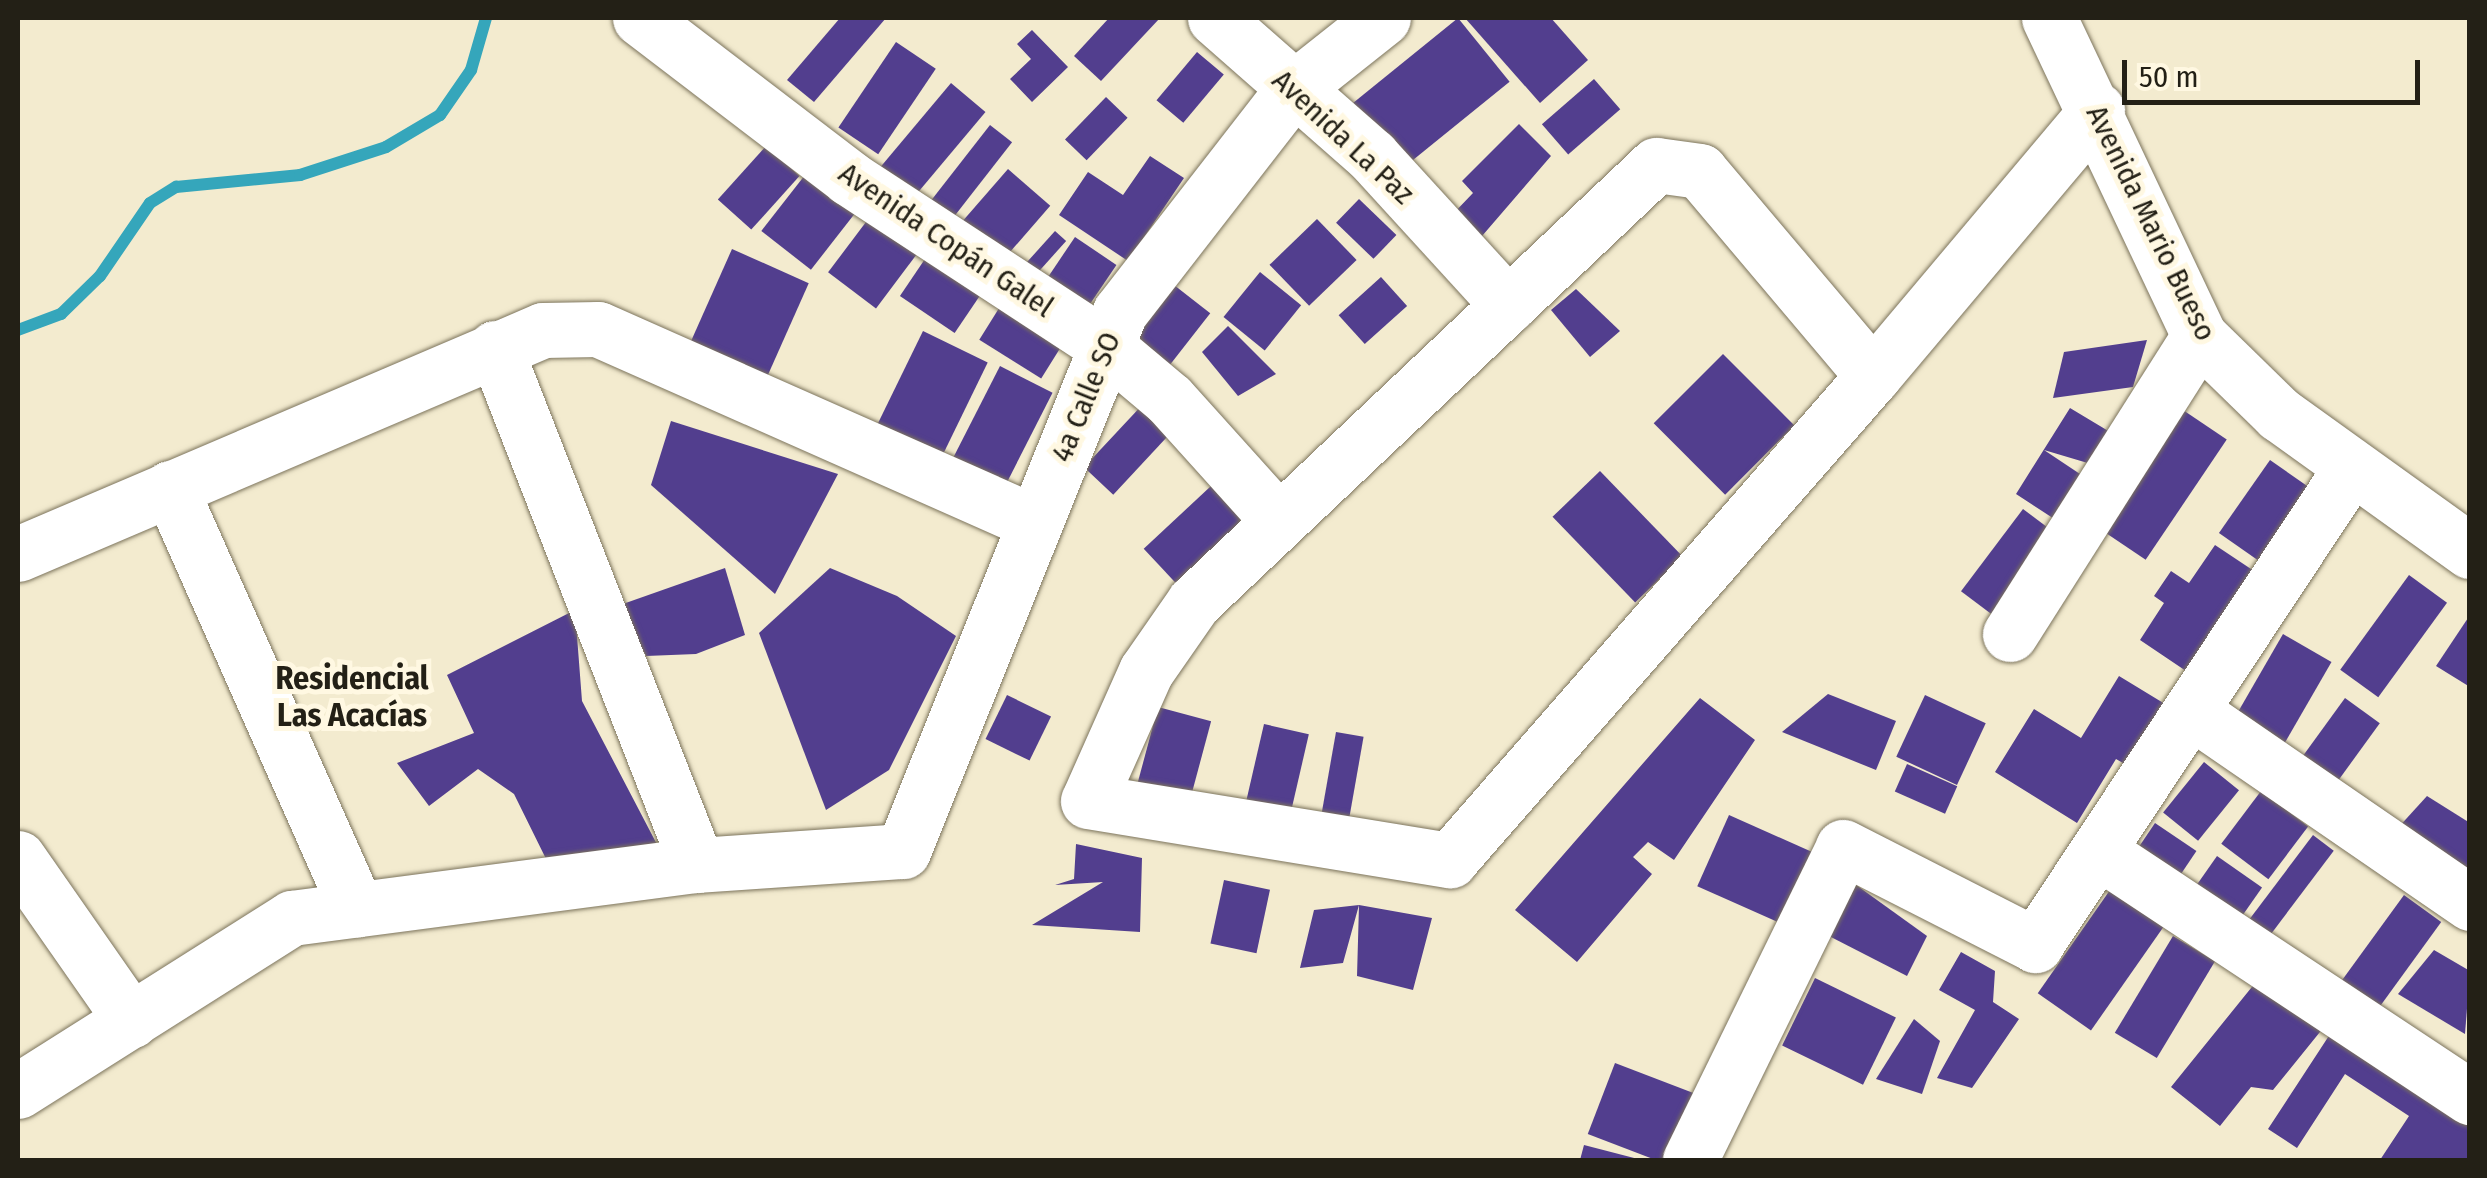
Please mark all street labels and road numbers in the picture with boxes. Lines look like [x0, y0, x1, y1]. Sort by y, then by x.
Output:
street label: Avenida La Paz [1265, 62, 1421, 212]
street label: Avenida Mario Bueso [2078, 99, 2224, 347]
street label: Avenida Copán Galel [832, 155, 1060, 325]
street label: 4a Calle SO [1044, 327, 1128, 467]

